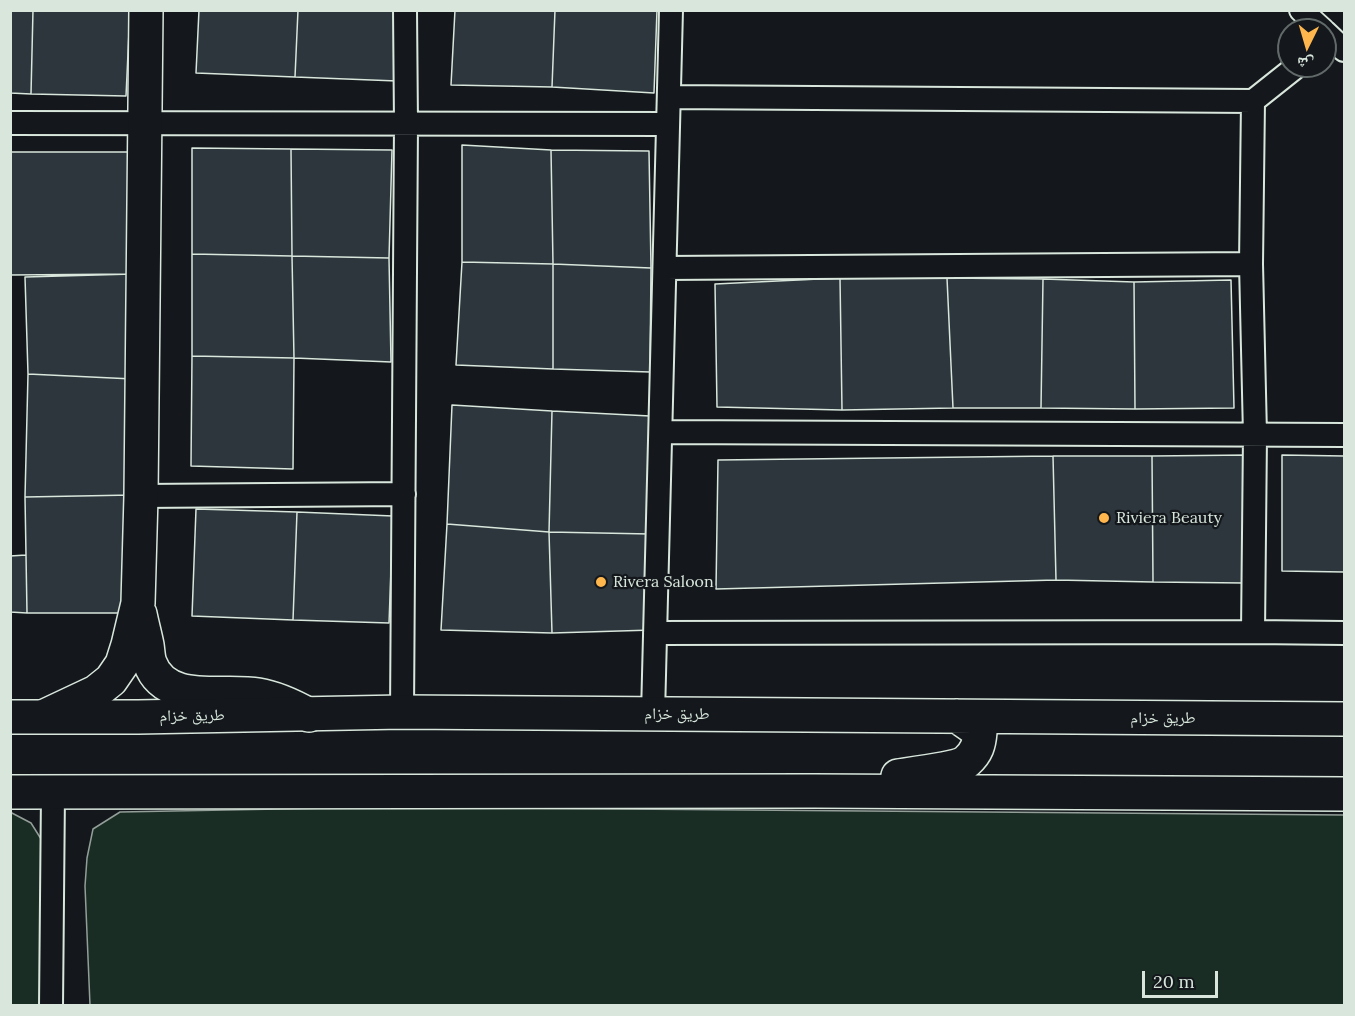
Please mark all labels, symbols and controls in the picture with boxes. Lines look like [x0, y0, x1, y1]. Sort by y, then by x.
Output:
north arrow [1277, 18, 1337, 78]
text: ش [1296, 53, 1315, 75]
place label: Riviera Beauty [1116, 508, 1222, 528]
marker: Riviera Beauty [1097, 511, 1111, 525]
place label: Rivera Saloon [613, 572, 714, 592]
marker: Rivera Saloon [594, 575, 608, 589]
street label: طريق خزام [644, 704, 710, 724]
street label: طريق خزام [159, 706, 225, 726]
street label: طريق خزام [1130, 708, 1196, 728]
scale bar [1145, 959, 1222, 997]
text: 20 m [1153, 970, 1195, 993]

